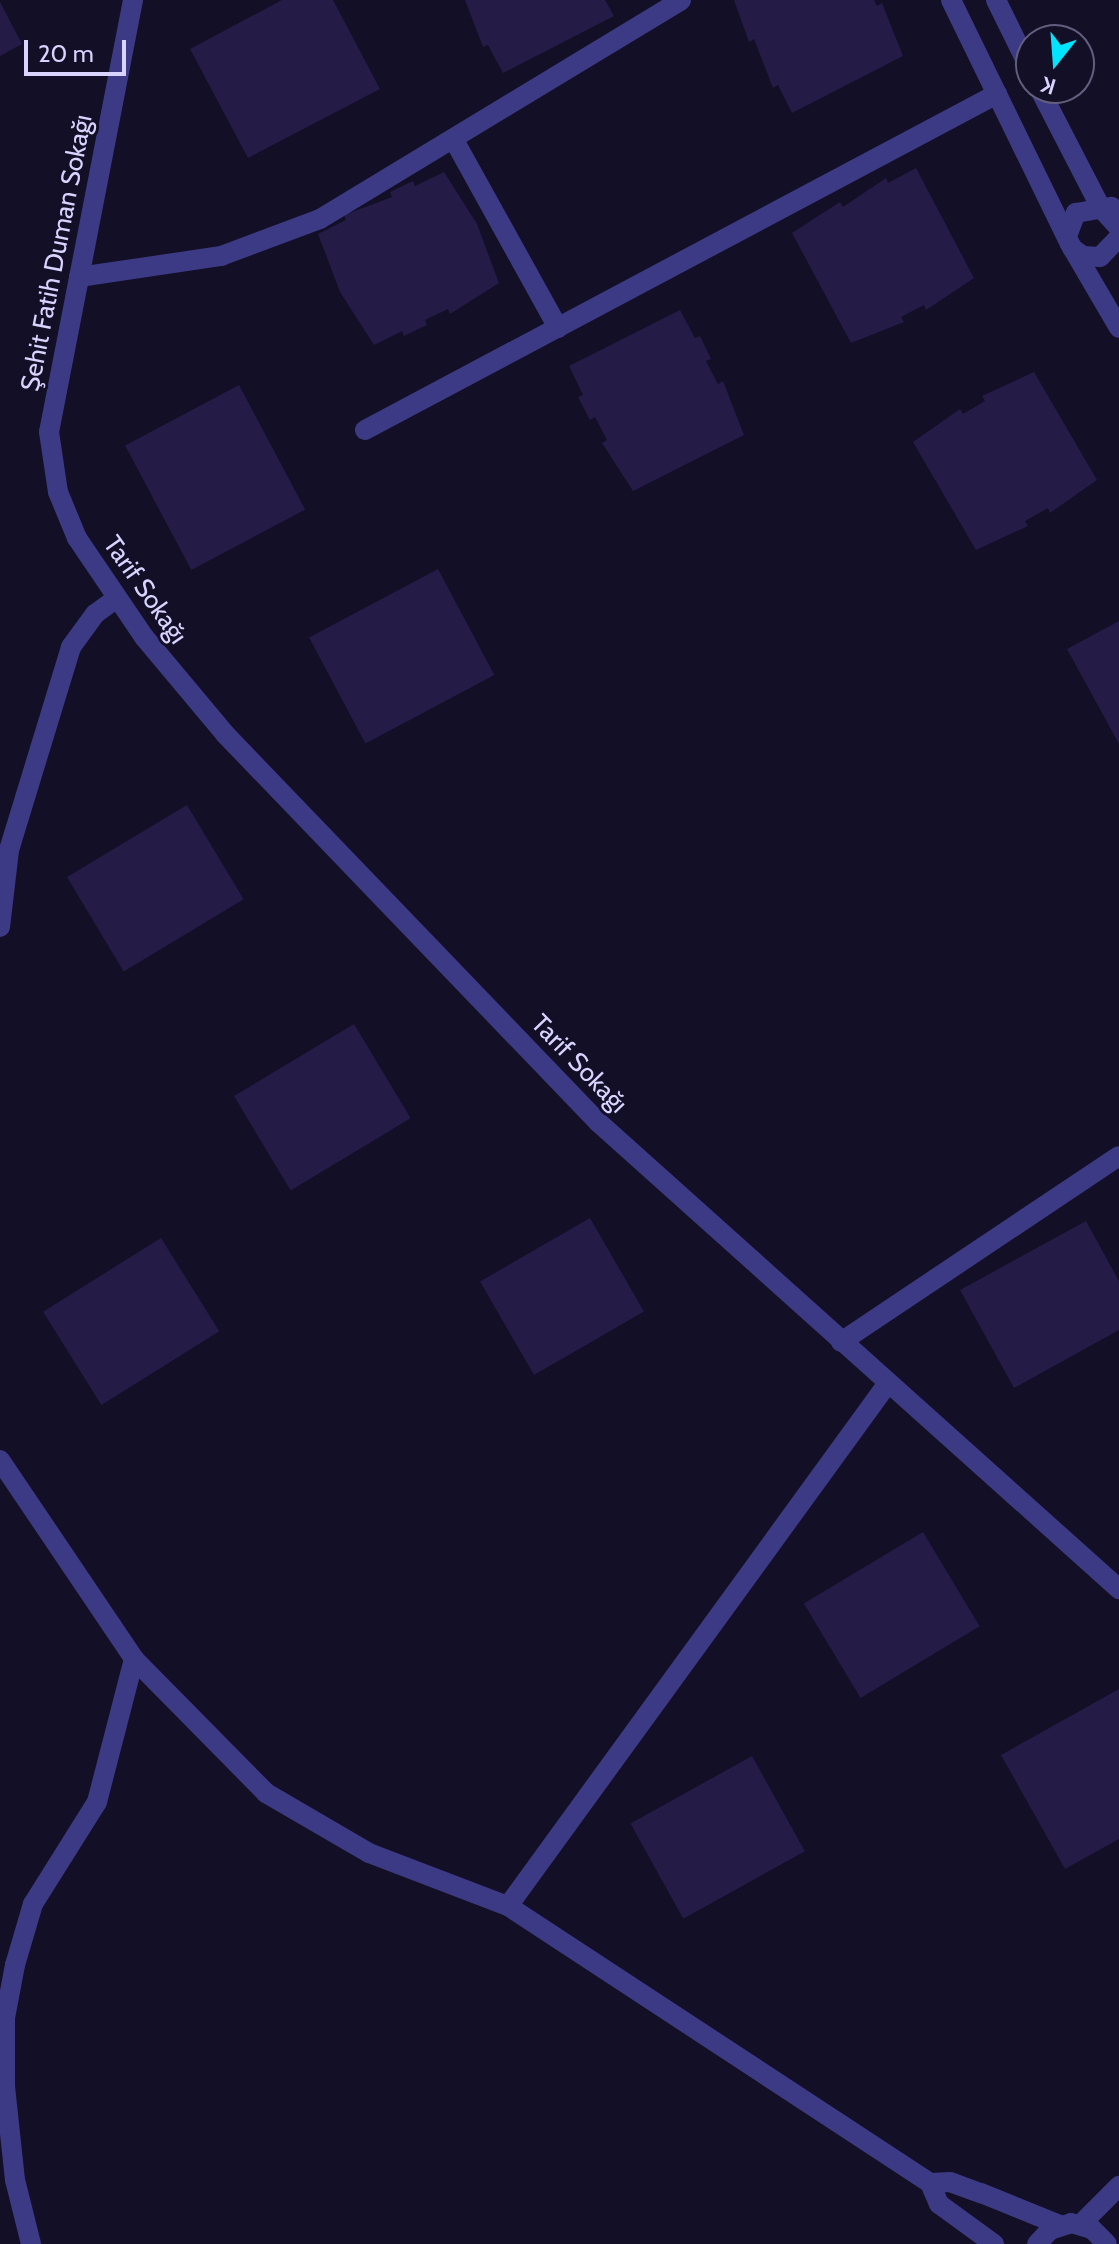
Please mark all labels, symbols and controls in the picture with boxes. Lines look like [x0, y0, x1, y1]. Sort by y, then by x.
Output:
scale bar [28, 24, 130, 74]
north arrow [1015, 24, 1095, 104]
text: 20 m [38, 39, 94, 68]
text: K [1038, 71, 1059, 100]
street label: Şehit Fatih Duman Sokağı [15, 112, 99, 394]
street label: Tarif Sokağı [96, 530, 194, 650]
street label: Tarif Sokağı [524, 1008, 634, 1120]

